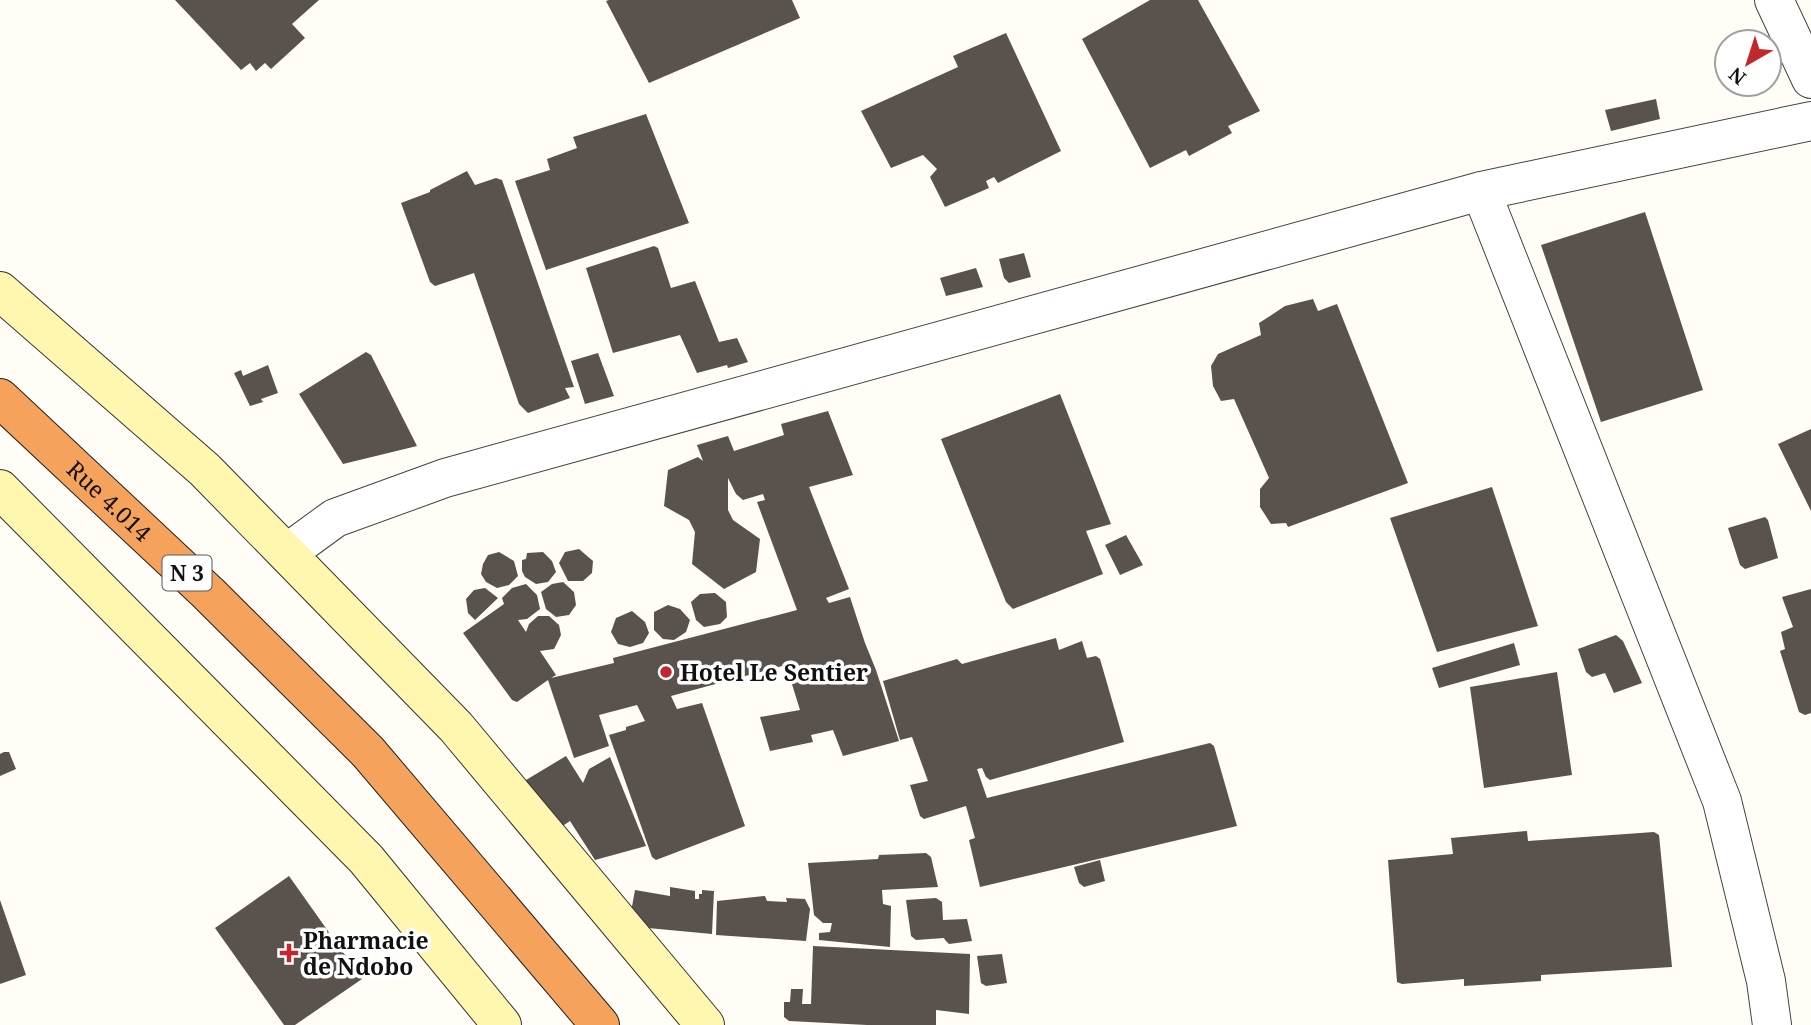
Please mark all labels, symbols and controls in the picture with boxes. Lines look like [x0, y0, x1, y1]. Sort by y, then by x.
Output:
north arrow [1713, 28, 1783, 98]
text: N [1723, 61, 1751, 91]
street label: Rue 4.014 [60, 453, 159, 548]
road number: N 3 [162, 556, 212, 590]
place label: Hotel Le Sentier [680, 656, 868, 688]
marker: Hotel Le Sentier [658, 664, 674, 680]
place label: Pharmacie de Ndobo [303, 924, 429, 982]
marker: Pharmacie de Ndobo [281, 945, 297, 961]

